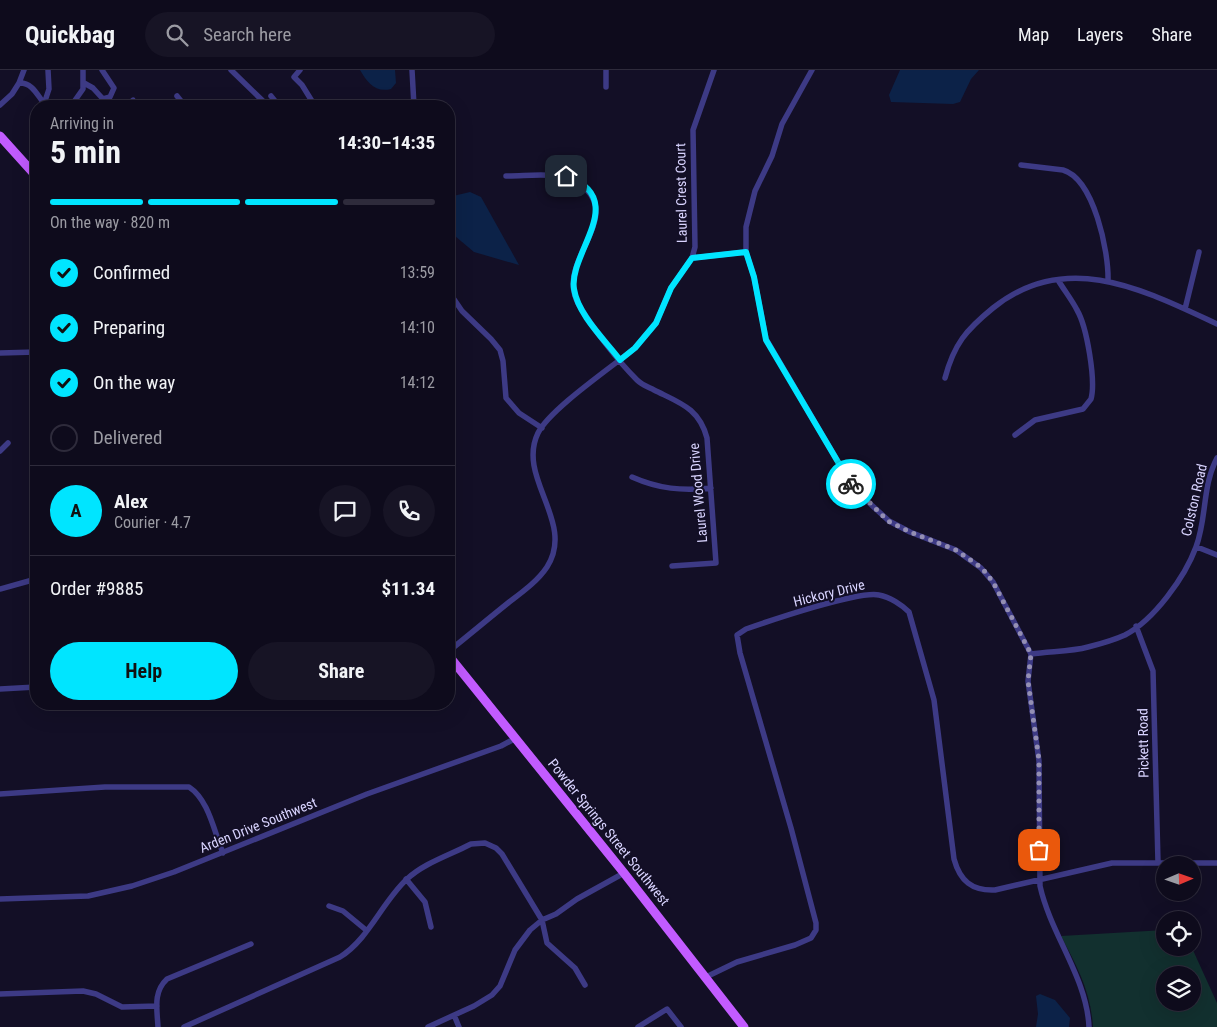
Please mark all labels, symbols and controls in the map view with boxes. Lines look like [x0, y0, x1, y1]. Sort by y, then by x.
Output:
search box [145, 12, 495, 57]
text: Quickbag [25, 21, 115, 49]
icon: search [163, 21, 191, 49]
text: Search here [203, 23, 292, 46]
text: Map [1018, 24, 1049, 45]
text: Layers [1077, 24, 1124, 45]
text: Share [1152, 24, 1192, 45]
text: Arriving in [50, 114, 114, 133]
text: 14:30–14:35 [337, 131, 435, 154]
text: 5 min [50, 133, 121, 171]
street label: Laurel Crest Court [672, 143, 690, 243]
pin [545, 155, 587, 197]
icon: home [552, 162, 580, 190]
text: On the way · 820 m [50, 213, 170, 232]
icon: check [50, 259, 78, 287]
text: Confirmed [93, 261, 170, 284]
text: 13:59 [400, 263, 435, 282]
icon: check [50, 314, 78, 342]
text: Preparing [93, 316, 165, 339]
text: 14:10 [400, 318, 435, 337]
icon: check [50, 369, 78, 397]
text: On the way [93, 371, 175, 394]
text: 14:12 [400, 373, 435, 392]
text: Delivered [93, 426, 162, 449]
street label: Laurel Wood Drive [686, 442, 710, 543]
courier [826, 459, 876, 509]
street label: Colston Road [1178, 462, 1210, 538]
icon: bike [837, 470, 865, 498]
button: chat [319, 485, 371, 537]
button: phone [383, 485, 435, 537]
text: Alex [114, 490, 148, 513]
text: A [70, 499, 82, 522]
text: Courier · 4.7 [114, 513, 191, 532]
street label: Hickory Drive [792, 576, 867, 610]
text: Order #9885 [50, 577, 143, 600]
text: $11.34 [381, 577, 435, 600]
button: Help [50, 642, 238, 700]
button: Share [248, 642, 435, 700]
street label: Pickett Road [1134, 708, 1152, 778]
street label: Powder Springs Street Southwest [545, 756, 673, 908]
street label: Arden Drive Southwest [197, 794, 319, 856]
pin [1018, 829, 1060, 871]
icon: bag [1025, 836, 1053, 864]
north arrow [1156, 856, 1201, 901]
map controls [1156, 856, 1201, 1011]
button: locate [1156, 911, 1201, 956]
button: layers [1156, 966, 1201, 1011]

